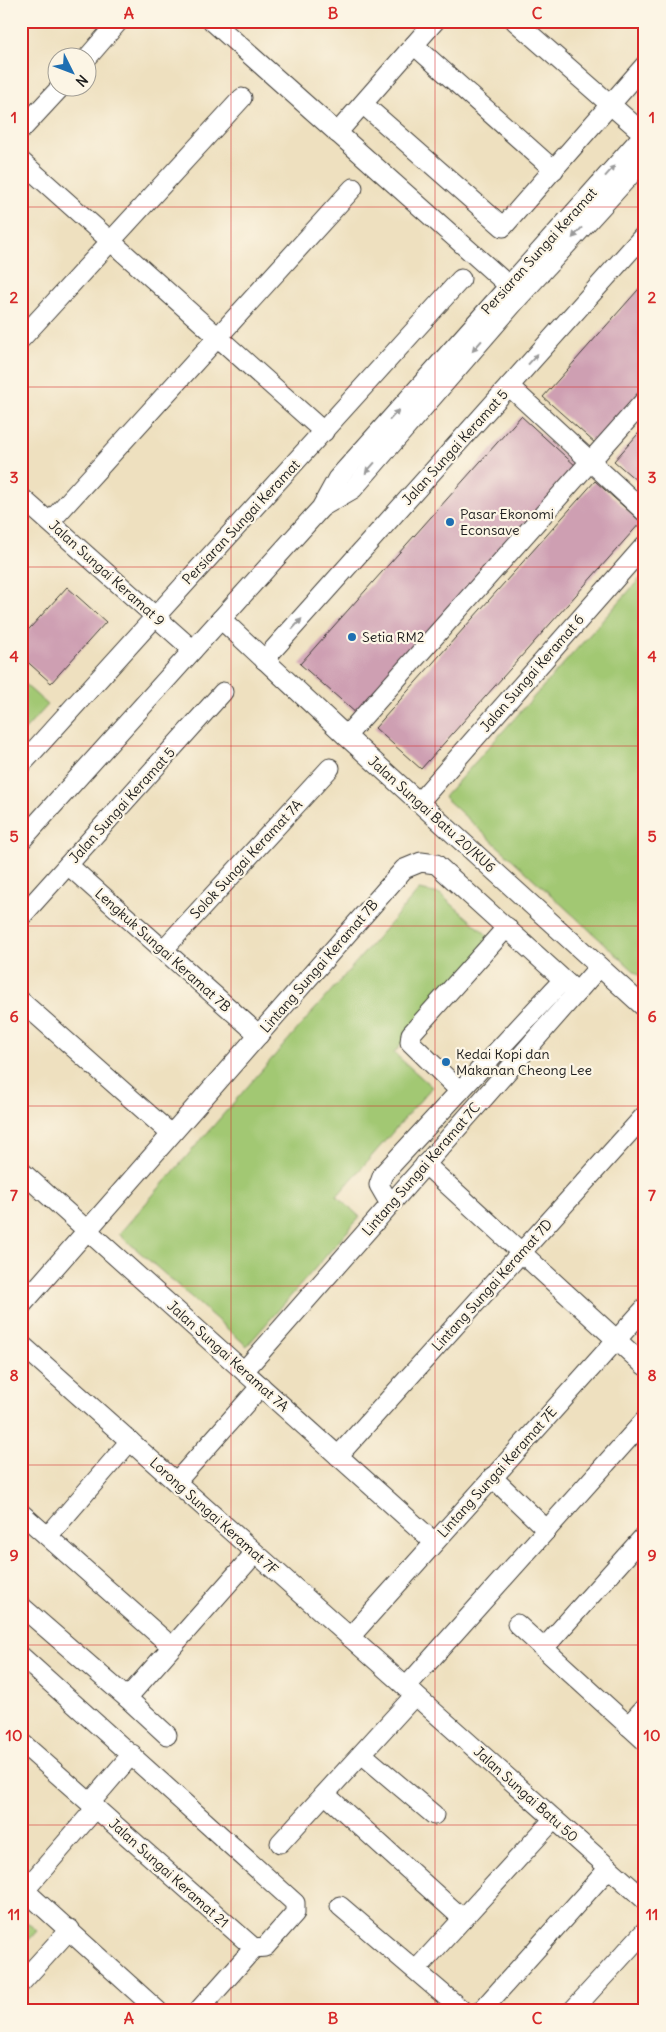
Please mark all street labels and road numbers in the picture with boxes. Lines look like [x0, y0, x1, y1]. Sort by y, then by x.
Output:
street label: Persiaran Sungai Keramat [477, 184, 601, 318]
street label: Jalan Sungai Keramat 5 [398, 385, 512, 509]
street label: Persiaran Sungai Keramat [178, 456, 304, 588]
street label: Jalan Sungai Keramat 9 [45, 516, 169, 630]
street label: Jalan Sungai Keramat 6 [476, 611, 588, 735]
street label: Jalan Sungai Keramat 5 [65, 743, 179, 867]
street label: Jalan Sungai Batu 20/KU6 [365, 752, 499, 876]
street label: Solok Sungai Keramat 7A [186, 796, 306, 922]
street label: Lengkuk Sungai Keramat 7B [91, 884, 235, 1016]
street label: Lintang Sungai Keramat 7B [256, 896, 382, 1036]
street label: Lintang Sungai Keramat 7C [358, 1099, 484, 1239]
street label: Lintang Sungai Keramat 7D [428, 1215, 556, 1355]
street label: Jalan Sungai Keramat 7A [164, 1297, 292, 1415]
street label: Lintang Sungai Keramat 7E [433, 1403, 561, 1541]
street label: Lorong Sungai Keramat 7F [146, 1453, 282, 1579]
street label: Jalan Sungai Batu 50 [470, 1742, 582, 1846]
street label: Jalan Sungai Keramat 21 [105, 1814, 233, 1932]

